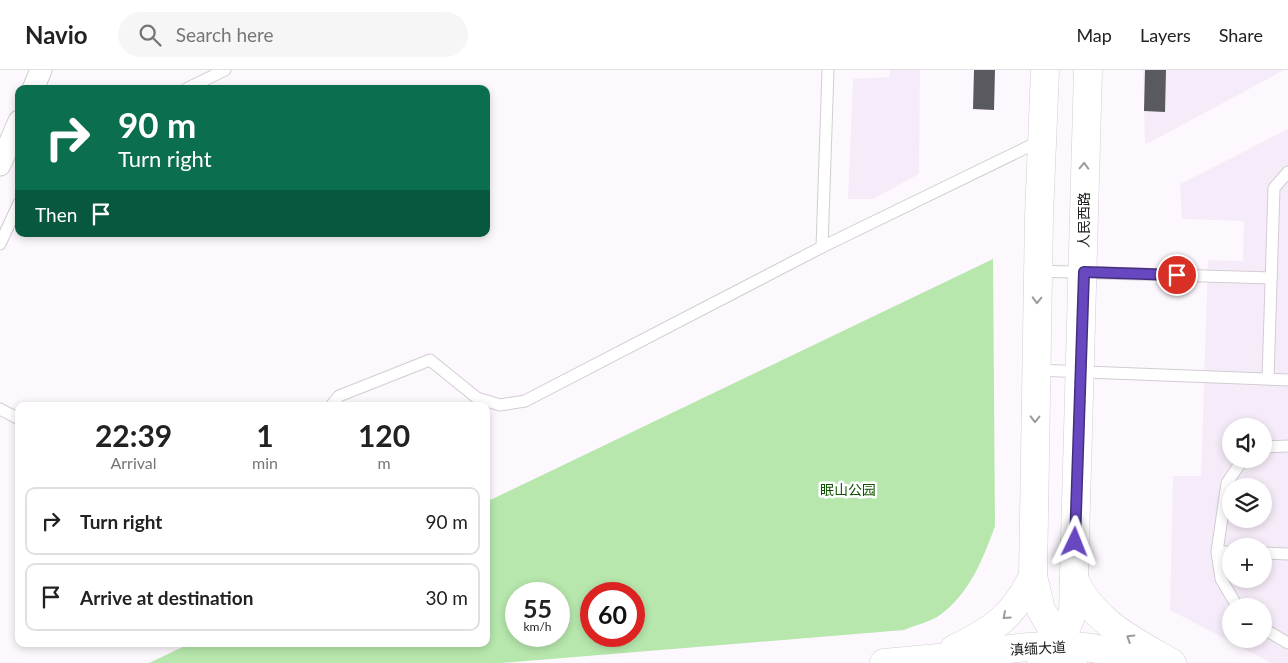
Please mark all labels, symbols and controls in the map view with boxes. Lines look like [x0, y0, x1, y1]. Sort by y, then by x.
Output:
search box [118, 12, 468, 57]
text: Navio [25, 20, 88, 49]
icon: search [136, 21, 164, 49]
text: Search here [176, 23, 274, 46]
text: Map [1076, 24, 1112, 46]
text: Layers [1140, 24, 1191, 46]
text: Share [1219, 24, 1263, 46]
text: 90 m [118, 103, 196, 145]
icon: right [35, 105, 100, 170]
text: Turn right [118, 145, 212, 172]
one-way arrow [1079, 162, 1089, 170]
street label: 人民西路 [1075, 192, 1092, 248]
icon: arrive [87, 200, 115, 228]
text: Then [35, 203, 77, 226]
pin [1156, 254, 1198, 296]
icon: arrive [1163, 261, 1191, 289]
one-way arrow [1032, 296, 1043, 304]
one-way arrow [1030, 416, 1040, 423]
text: 22:39 [95, 417, 172, 453]
text: 1 [256, 417, 274, 453]
text: 120 [358, 417, 410, 453]
map controls [1222, 418, 1272, 648]
button: sound [1222, 418, 1272, 468]
text: Arrival [110, 453, 157, 472]
text: min [252, 453, 278, 472]
text: m [377, 453, 391, 472]
button: layers [1222, 478, 1272, 528]
park label: 眠山公园 [820, 481, 876, 498]
icon: right [37, 507, 65, 535]
text: Turn right [80, 510, 162, 533]
text: 90 m [425, 510, 468, 533]
position arrow [1048, 515, 1100, 567]
button: + [1222, 538, 1272, 588]
speed limit sign: 60 [580, 582, 645, 647]
icon: arrive [37, 583, 65, 611]
text: Arrive at destination [80, 586, 253, 609]
text: 30 m [425, 586, 468, 609]
text: 55 [523, 593, 552, 623]
button: − [1222, 598, 1272, 648]
one-way arrow [1003, 610, 1012, 619]
text: km/h [523, 619, 552, 634]
one-way arrow [1127, 635, 1136, 644]
street label: 滇缅大道 [1010, 638, 1066, 658]

